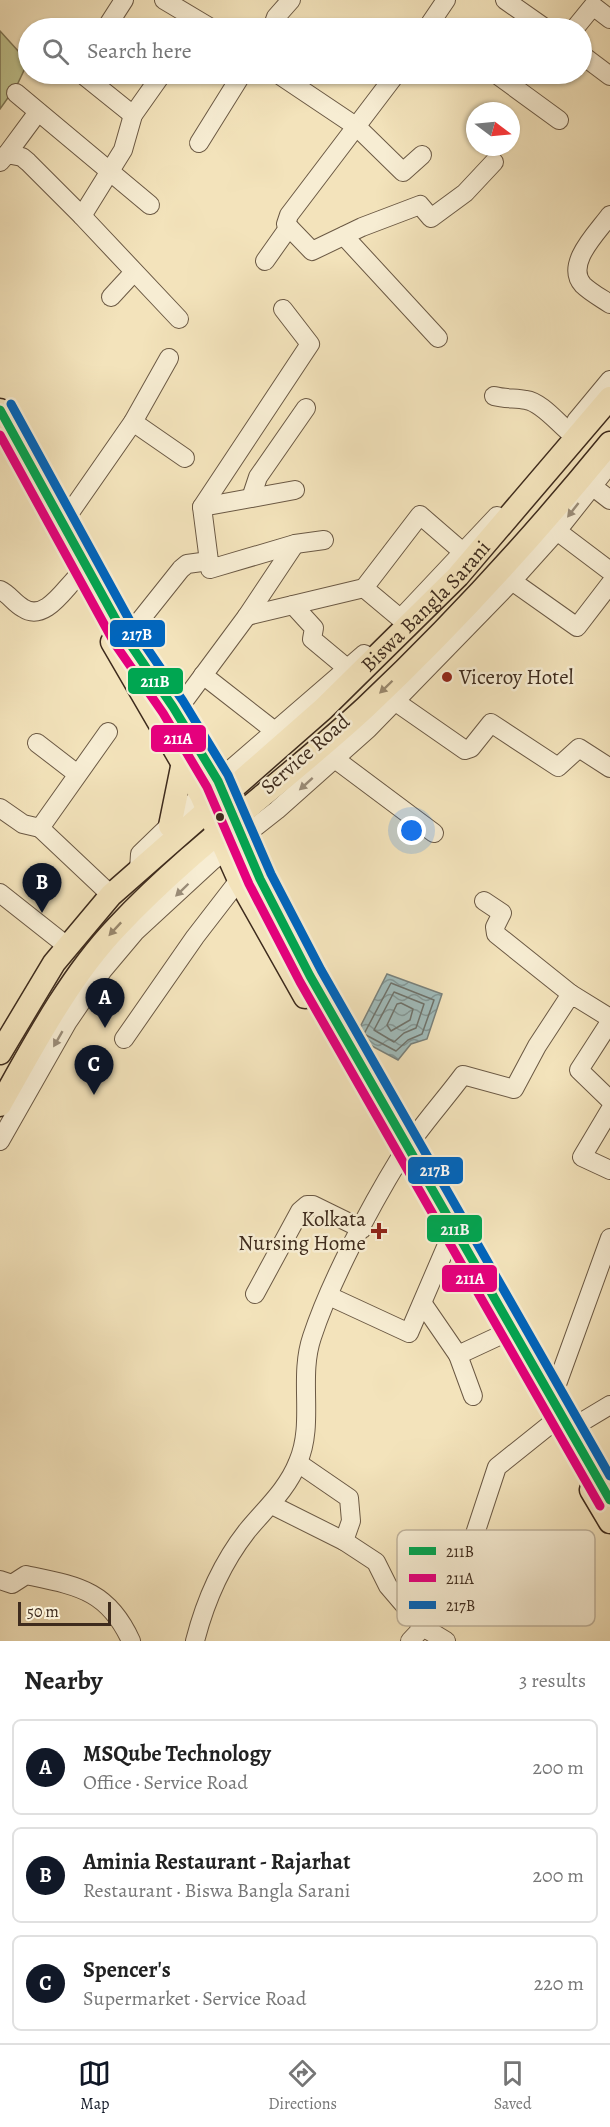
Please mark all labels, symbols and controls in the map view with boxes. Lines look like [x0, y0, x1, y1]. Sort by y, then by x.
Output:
search box [18, 18, 592, 84]
icon: search [39, 35, 72, 68]
text: Search here [87, 36, 192, 66]
north arrow [466, 102, 520, 156]
one-way arrow [568, 502, 580, 517]
street label: Biswa Bangla Sarani [355, 534, 497, 678]
line badge: 217B [109, 619, 166, 648]
text: 217B [122, 624, 152, 646]
place label: Viceroy Hotel [458, 663, 574, 691]
line badge: 211B [127, 667, 184, 695]
marker: Viceroy Hotel [440, 670, 454, 684]
text: 211B [140, 671, 170, 693]
one-way arrow [379, 680, 394, 694]
street label: Service Road [254, 707, 356, 801]
line badge: 211A [150, 724, 207, 753]
text: 211A [163, 728, 194, 750]
one-way arrow [299, 777, 314, 790]
unlabelled marker [214, 811, 226, 823]
your location [397, 816, 426, 845]
pin: B [22, 864, 62, 913]
one-way arrow [175, 883, 189, 897]
one-way arrow [109, 921, 122, 936]
pin: A [86, 978, 124, 1028]
one-way arrow [53, 1031, 63, 1048]
pin: C [74, 1046, 113, 1095]
line badge: 217B [407, 1156, 464, 1185]
text: 217B [420, 1160, 450, 1182]
place label: Kolkata Nursing Home [238, 1205, 366, 1257]
line badge: 211B [426, 1214, 483, 1243]
text: 211B [440, 1219, 470, 1241]
marker: Kolkata Nursing Home [370, 1222, 388, 1240]
line badge: 211A [441, 1264, 498, 1293]
text: 211A [455, 1268, 486, 1290]
legend [397, 1530, 595, 1626]
text: 211B [446, 1541, 474, 1563]
text: 211A [446, 1568, 475, 1590]
text: 217B [446, 1595, 475, 1617]
scale bar [18, 1599, 111, 1626]
text: 50 m [27, 1601, 59, 1623]
text: Nearby [24, 1663, 103, 1698]
text: 3 results [519, 1667, 586, 1694]
text: MSQube Technology [83, 1739, 271, 1769]
text: A [39, 1754, 52, 1781]
text: 200 m [533, 1754, 584, 1781]
text: Office · Service Road [83, 1769, 248, 1796]
text: Aminia Restaurant - Rajarhat [83, 1847, 350, 1877]
text: B [39, 1862, 52, 1889]
text: 200 m [533, 1862, 584, 1889]
text: Restaurant · Biswa Bangla Sarani [83, 1877, 350, 1904]
text: Spencer's [83, 1955, 171, 1985]
text: C [39, 1970, 52, 1997]
text: 220 m [534, 1970, 584, 1997]
text: Supermarket · Service Road [83, 1985, 307, 2012]
tab: Map [78, 2057, 111, 2115]
tab: Directions [268, 2057, 337, 2115]
tab: Saved [494, 2057, 532, 2115]

